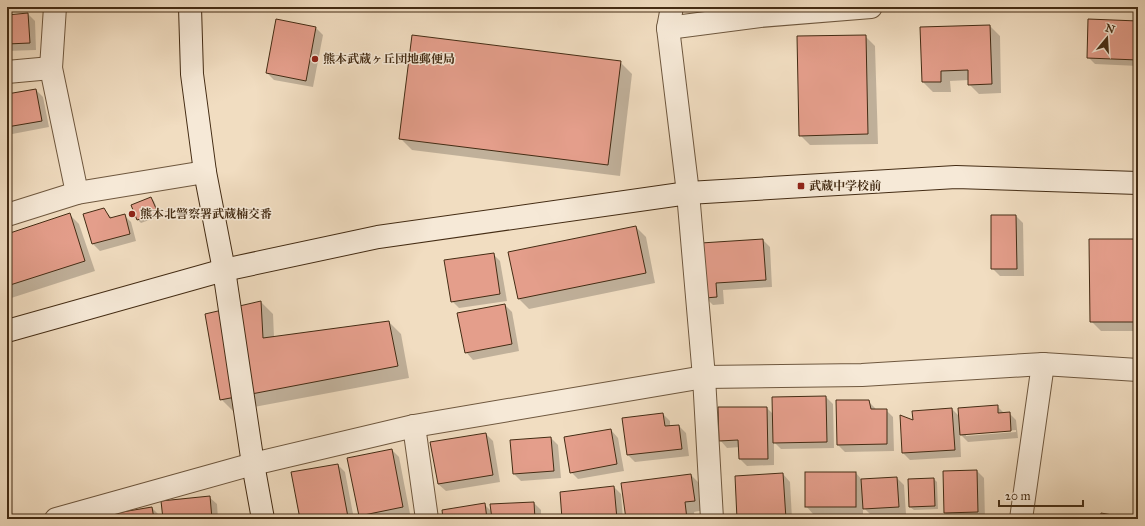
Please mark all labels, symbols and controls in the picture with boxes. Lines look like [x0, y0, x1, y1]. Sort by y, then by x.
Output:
north arrow [1087, 18, 1127, 58]
text: N [1103, 21, 1117, 37]
place label: 熊本武蔵ヶ丘団地郵便局 [323, 52, 455, 66]
marker: 熊本武蔵ヶ丘団地郵便局 [310, 54, 320, 64]
place label: 武蔵中学校前 [809, 179, 881, 193]
marker: 武蔵中学校前 [796, 181, 806, 191]
place label: 熊本北警察署武蔵楠交番 [140, 207, 272, 221]
marker: 熊本北警察署武蔵楠交番 [127, 209, 137, 219]
scale bar [999, 482, 1083, 508]
text: 20 m [1005, 489, 1031, 503]

